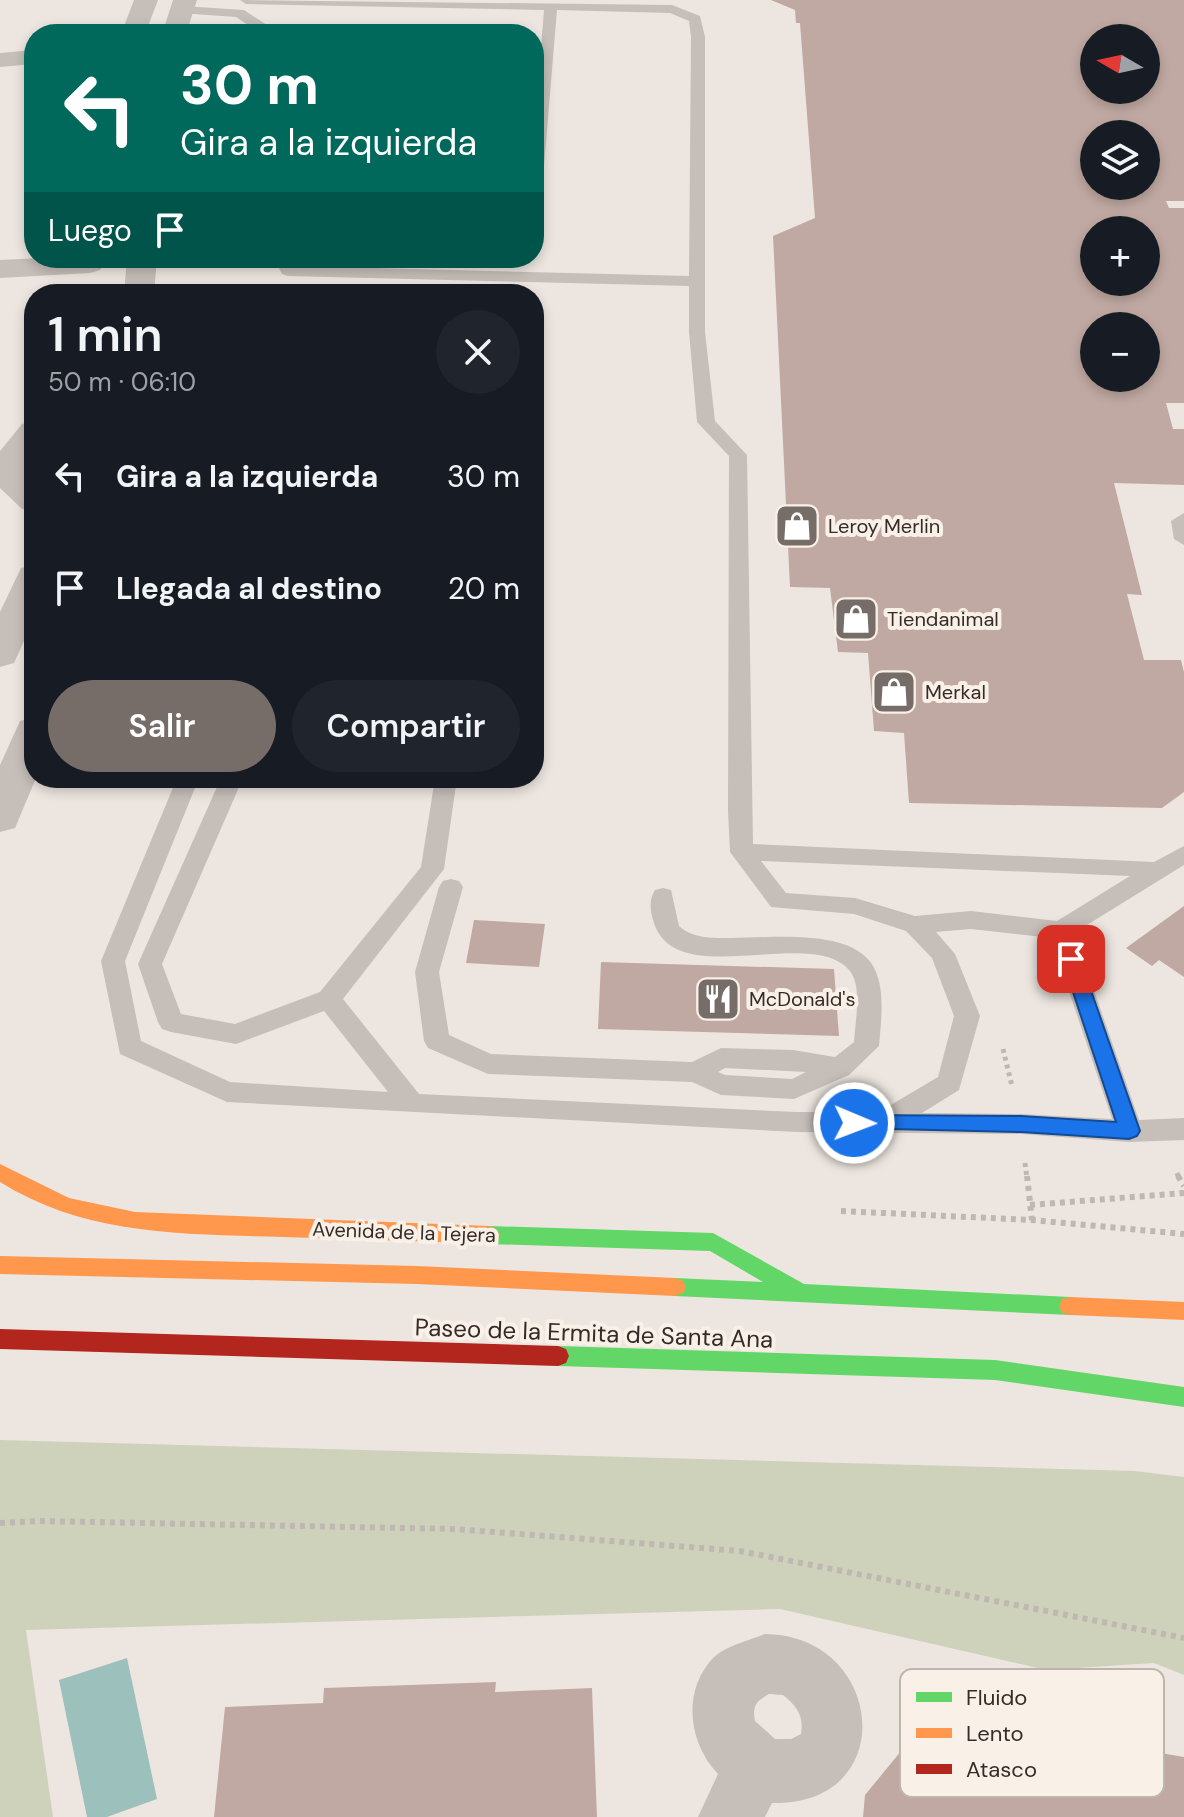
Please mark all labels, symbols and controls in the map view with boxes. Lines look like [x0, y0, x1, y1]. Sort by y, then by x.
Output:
north arrow [1080, 24, 1160, 104]
map controls [1080, 24, 1160, 392]
text: 30 m [180, 48, 319, 121]
icon: left [48, 56, 152, 160]
text: Gira a la izquierda [180, 119, 477, 166]
button: layers [1080, 120, 1160, 200]
icon: arrive [148, 208, 192, 252]
text: Luego [48, 211, 132, 250]
button: + [1080, 216, 1160, 296]
text: 1 min [48, 303, 163, 366]
button: close [436, 310, 520, 394]
button: − [1080, 312, 1160, 392]
text: 50 m · 06:10 [48, 365, 196, 399]
icon: left [48, 454, 92, 498]
text: Gira a la izquierda [116, 457, 378, 496]
text: 30 m [447, 457, 520, 496]
shop icon: Leroy Merlin [773, 502, 821, 550]
place label: Leroy Merlin [828, 513, 940, 539]
icon: arrive [48, 566, 92, 610]
text: Llegada al destino [116, 569, 382, 608]
text: 20 m [448, 569, 520, 608]
shop icon: Tiendanimal [832, 595, 880, 643]
place label: Tiendanimal [887, 606, 999, 632]
shop icon: Merkal [870, 668, 918, 716]
place label: Merkal [925, 679, 986, 705]
button: Salir [48, 680, 276, 772]
button: Compartir [292, 680, 520, 772]
pin [1037, 925, 1105, 993]
icon: arrive [1049, 937, 1093, 981]
restaurant icon: McDonald's [694, 975, 742, 1023]
place label: McDonald's [749, 986, 855, 1012]
position arrow [812, 1081, 896, 1165]
street label: Avenida de la Tejera [312, 1216, 496, 1248]
street label: Paseo de la Ermita de Santa Ana [414, 1311, 774, 1355]
legend [900, 1669, 1164, 1797]
text: Fluido [966, 1683, 1027, 1712]
text: Lento [966, 1719, 1024, 1748]
text: Atasco [966, 1755, 1037, 1784]

